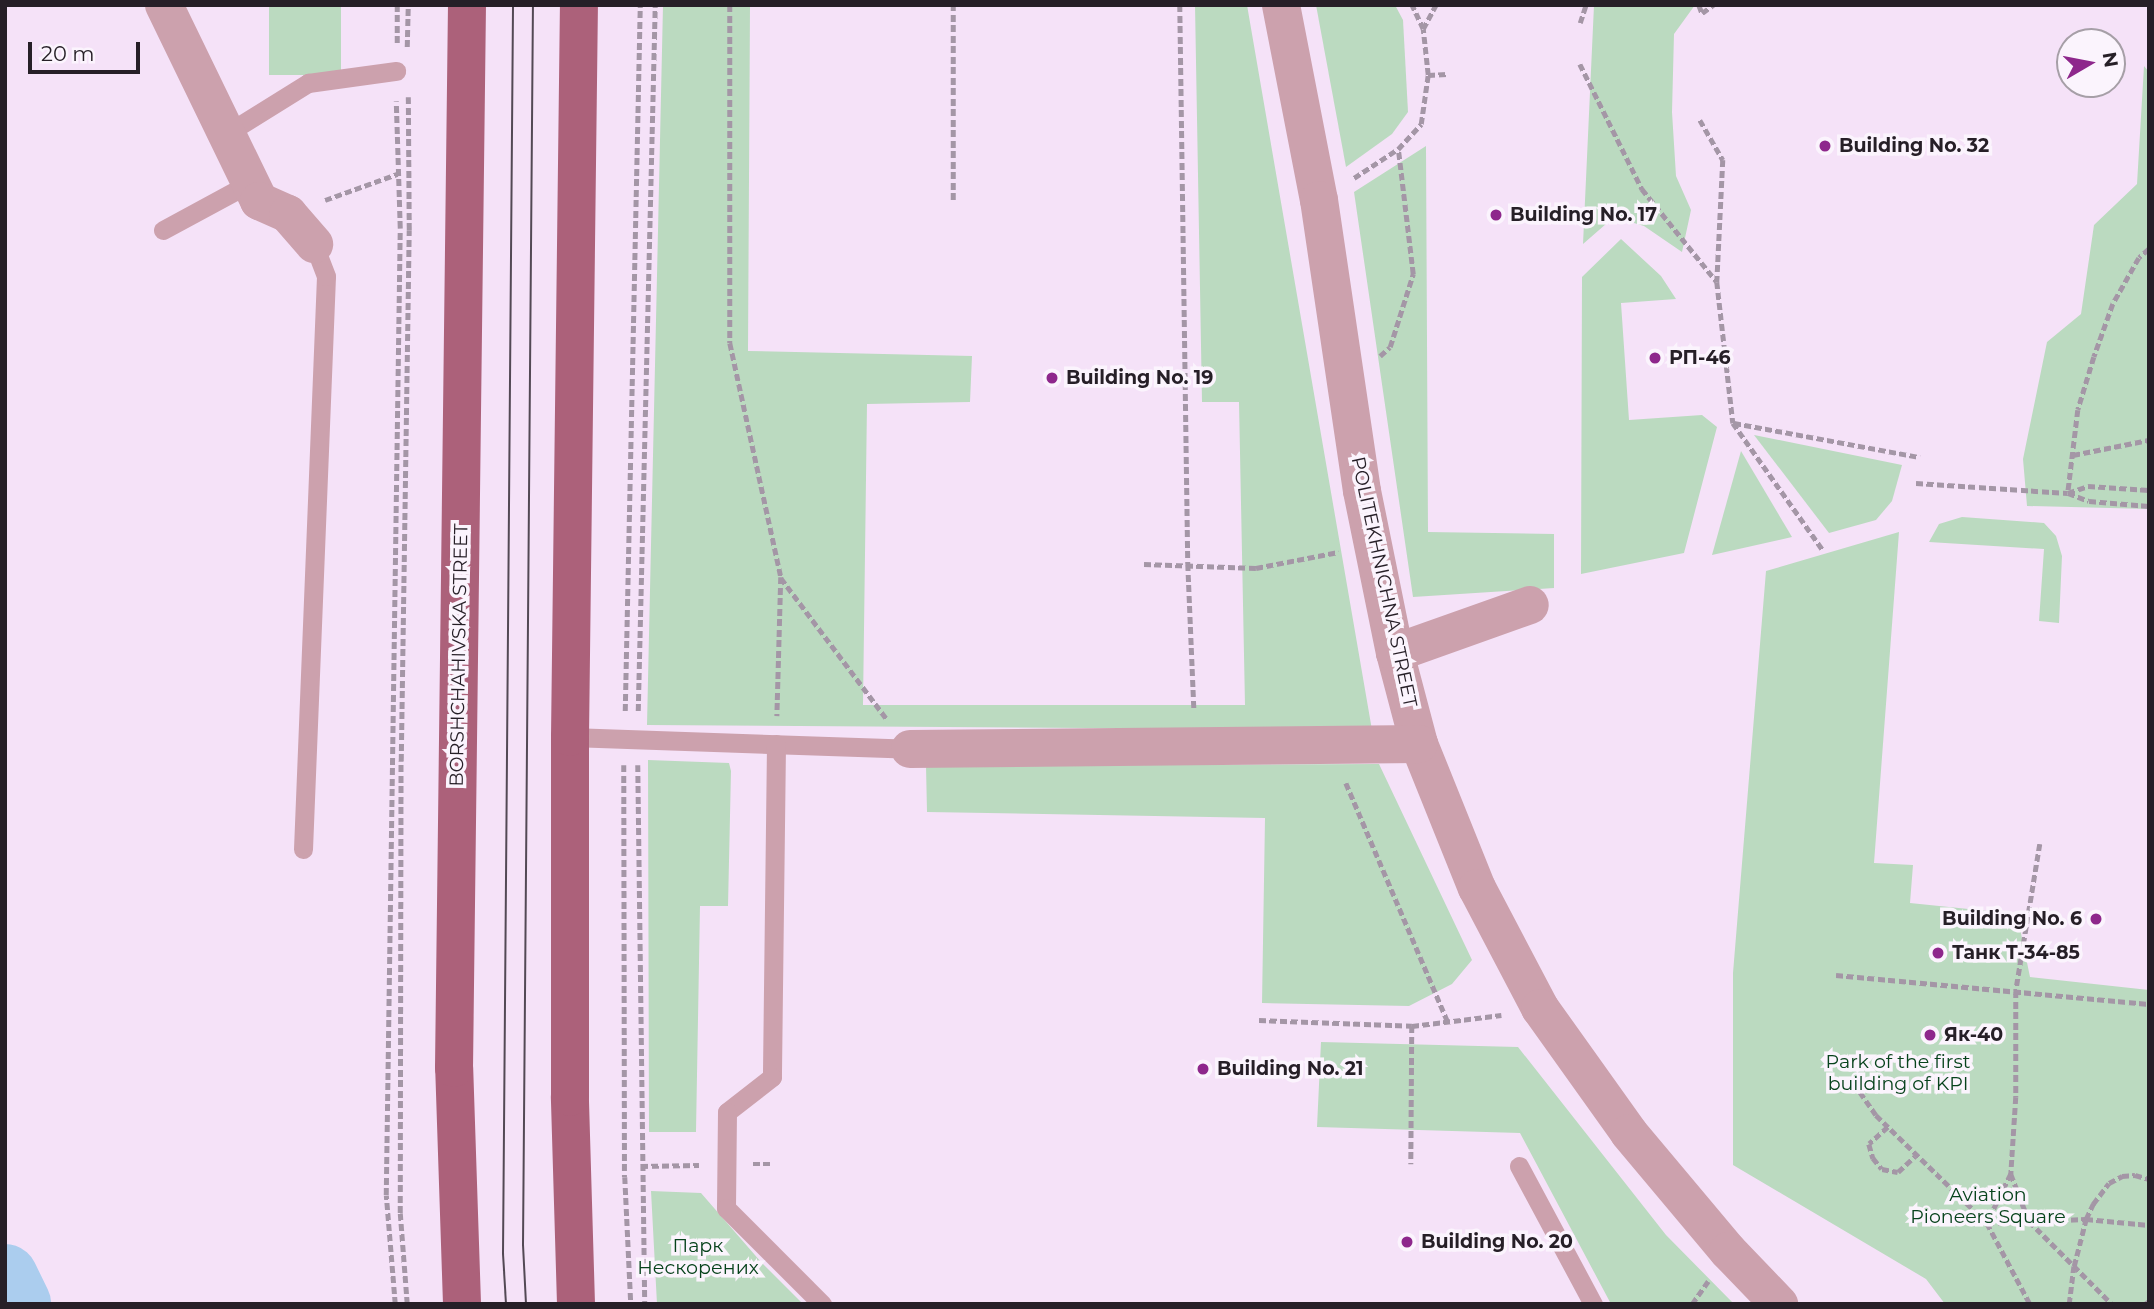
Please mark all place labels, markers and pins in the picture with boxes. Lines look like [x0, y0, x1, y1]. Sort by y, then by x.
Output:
place label: Building No. 32 [1839, 135, 1989, 157]
marker: Building No. 32 [1817, 138, 1833, 154]
place label: Building No. 17 [1510, 204, 1657, 226]
marker: Building No. 17 [1488, 207, 1504, 223]
place label: РП-46 [1669, 347, 1731, 369]
marker: РП-46 [1647, 350, 1663, 366]
place label: Building No. 19 [1066, 367, 1213, 389]
marker: Building No. 19 [1044, 370, 1060, 386]
place label: Building No. 6 [1942, 908, 2082, 930]
marker: Building No. 6 [2088, 911, 2104, 927]
place label: Танк Т-34-85 [1952, 942, 2080, 964]
marker: Танк Т-34-85 [1930, 945, 1946, 961]
place label: Як-40 [1944, 1024, 2003, 1046]
marker: Як-40 [1922, 1027, 1938, 1043]
place label: Building No. 21 [1217, 1058, 1363, 1080]
marker: Building No. 21 [1195, 1061, 1211, 1077]
place label: Building No. 20 [1421, 1231, 1573, 1253]
marker: Building No. 20 [1399, 1234, 1415, 1250]

